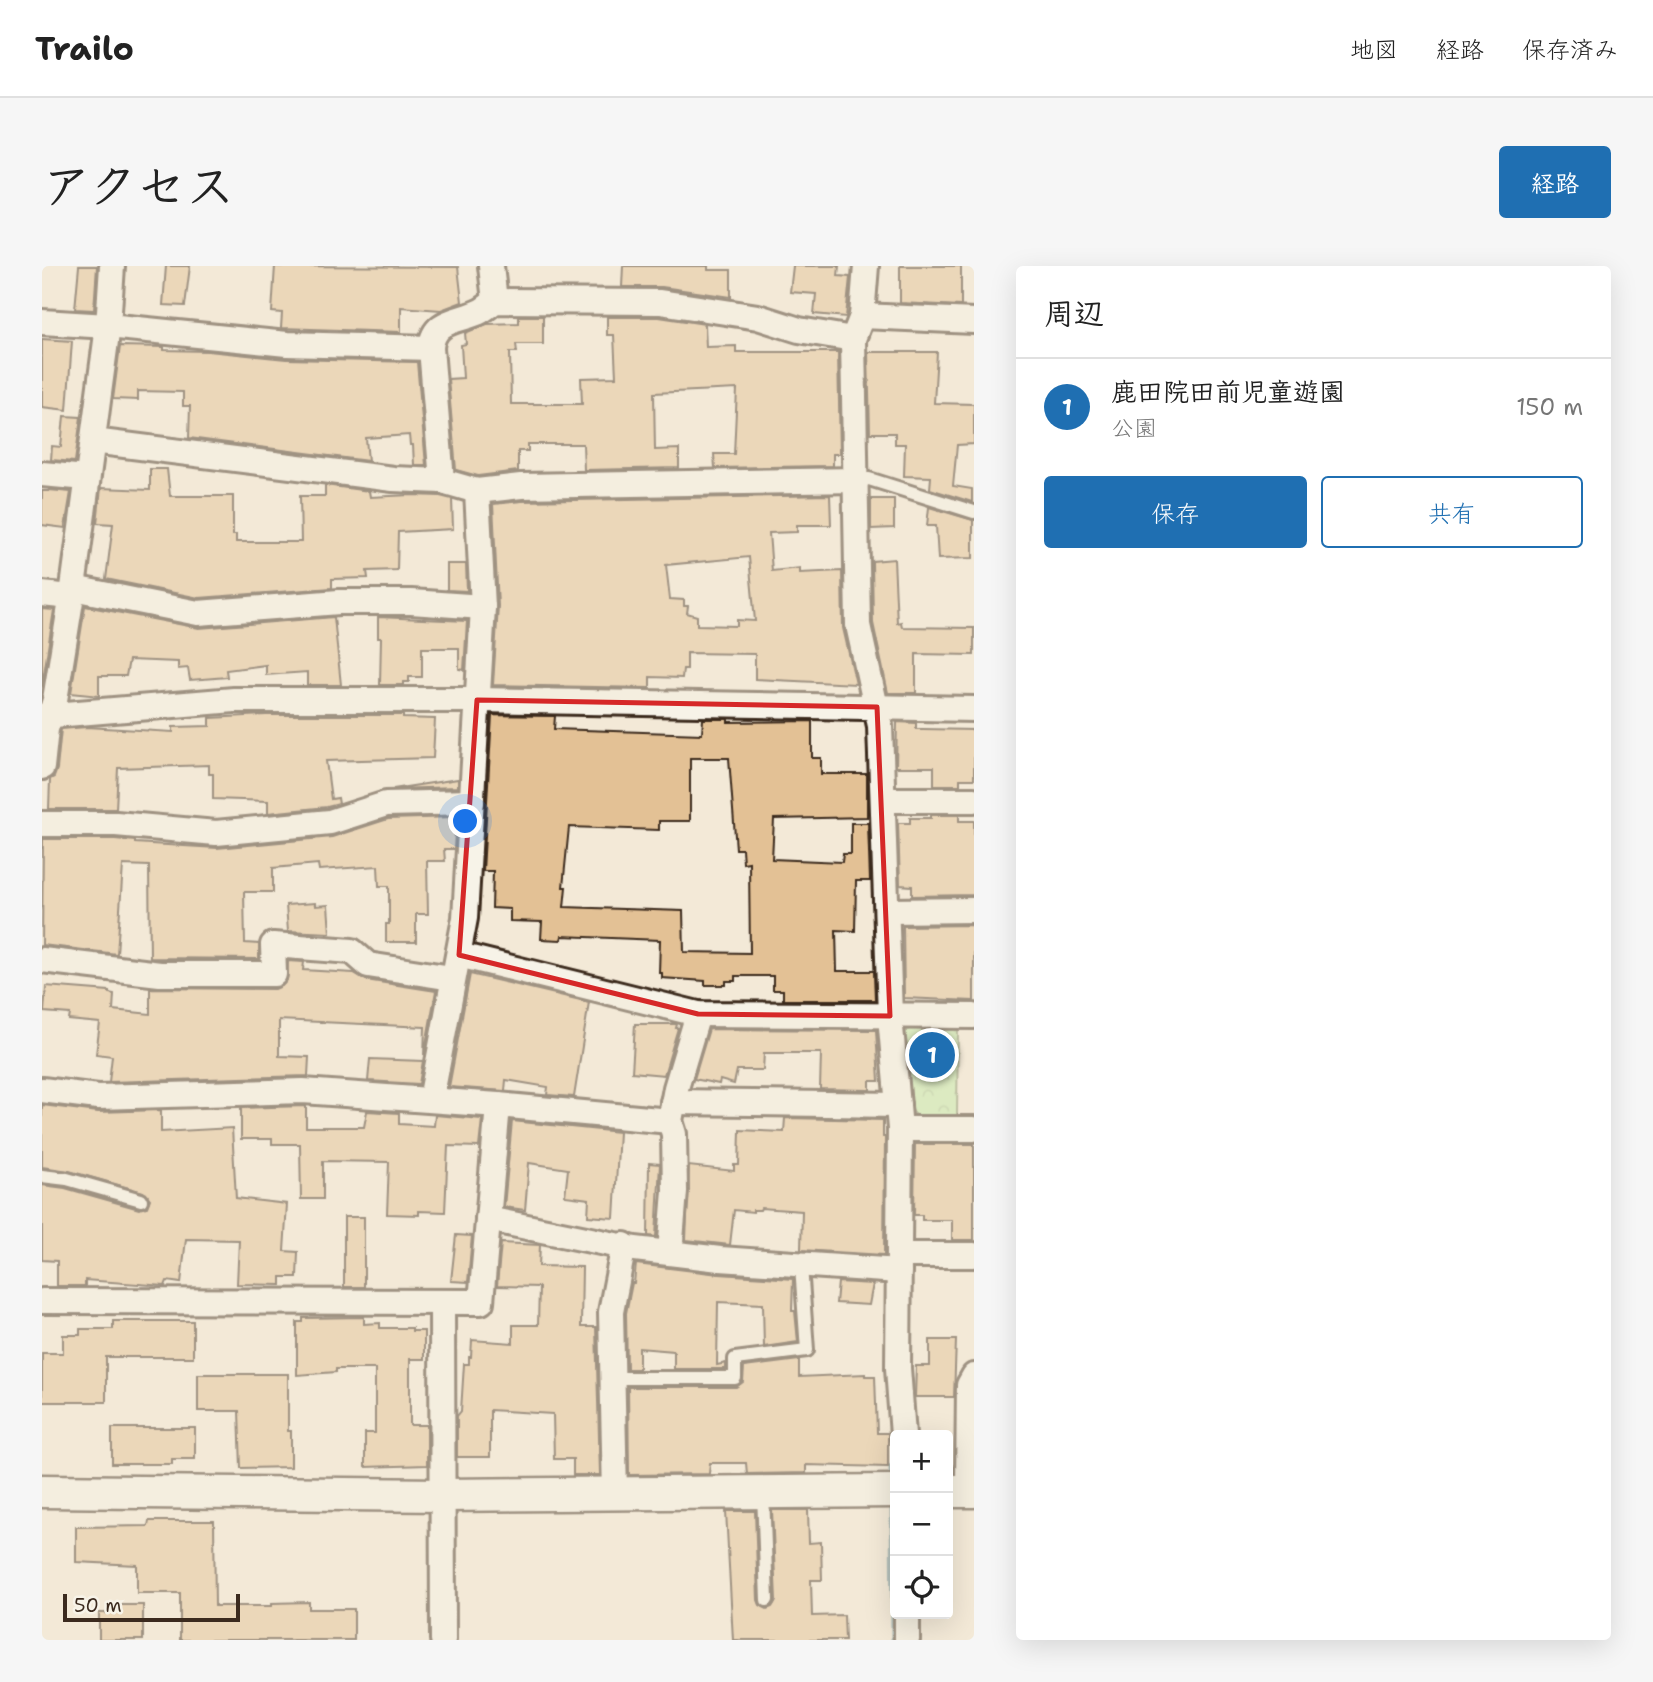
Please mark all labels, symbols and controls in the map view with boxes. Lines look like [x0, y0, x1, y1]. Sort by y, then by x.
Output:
text: Trailo [35, 26, 134, 71]
text: 地図 [1350, 34, 1398, 66]
text: 経路 [1436, 34, 1484, 66]
text: 保存済み [1522, 34, 1618, 66]
button: 経路 [1499, 146, 1611, 218]
text: アクセス [42, 153, 235, 219]
text: 周辺 [1044, 293, 1104, 334]
text: 鹿田院田前児童遊園 [1111, 374, 1345, 409]
text: 1 [1062, 392, 1072, 422]
text: 150 m [1516, 392, 1583, 422]
text: 公園 [1111, 413, 1157, 443]
button: 保存 [1044, 476, 1307, 548]
button: 共有 [1321, 476, 1583, 548]
your location [448, 804, 482, 838]
pin: 1 [909, 1029, 955, 1081]
map controls [890, 1430, 953, 1619]
button: + [890, 1430, 953, 1493]
button: − [890, 1493, 953, 1556]
button: locate [890, 1556, 953, 1619]
scale bar [63, 1591, 240, 1623]
text: 50 m [74, 1593, 122, 1618]

